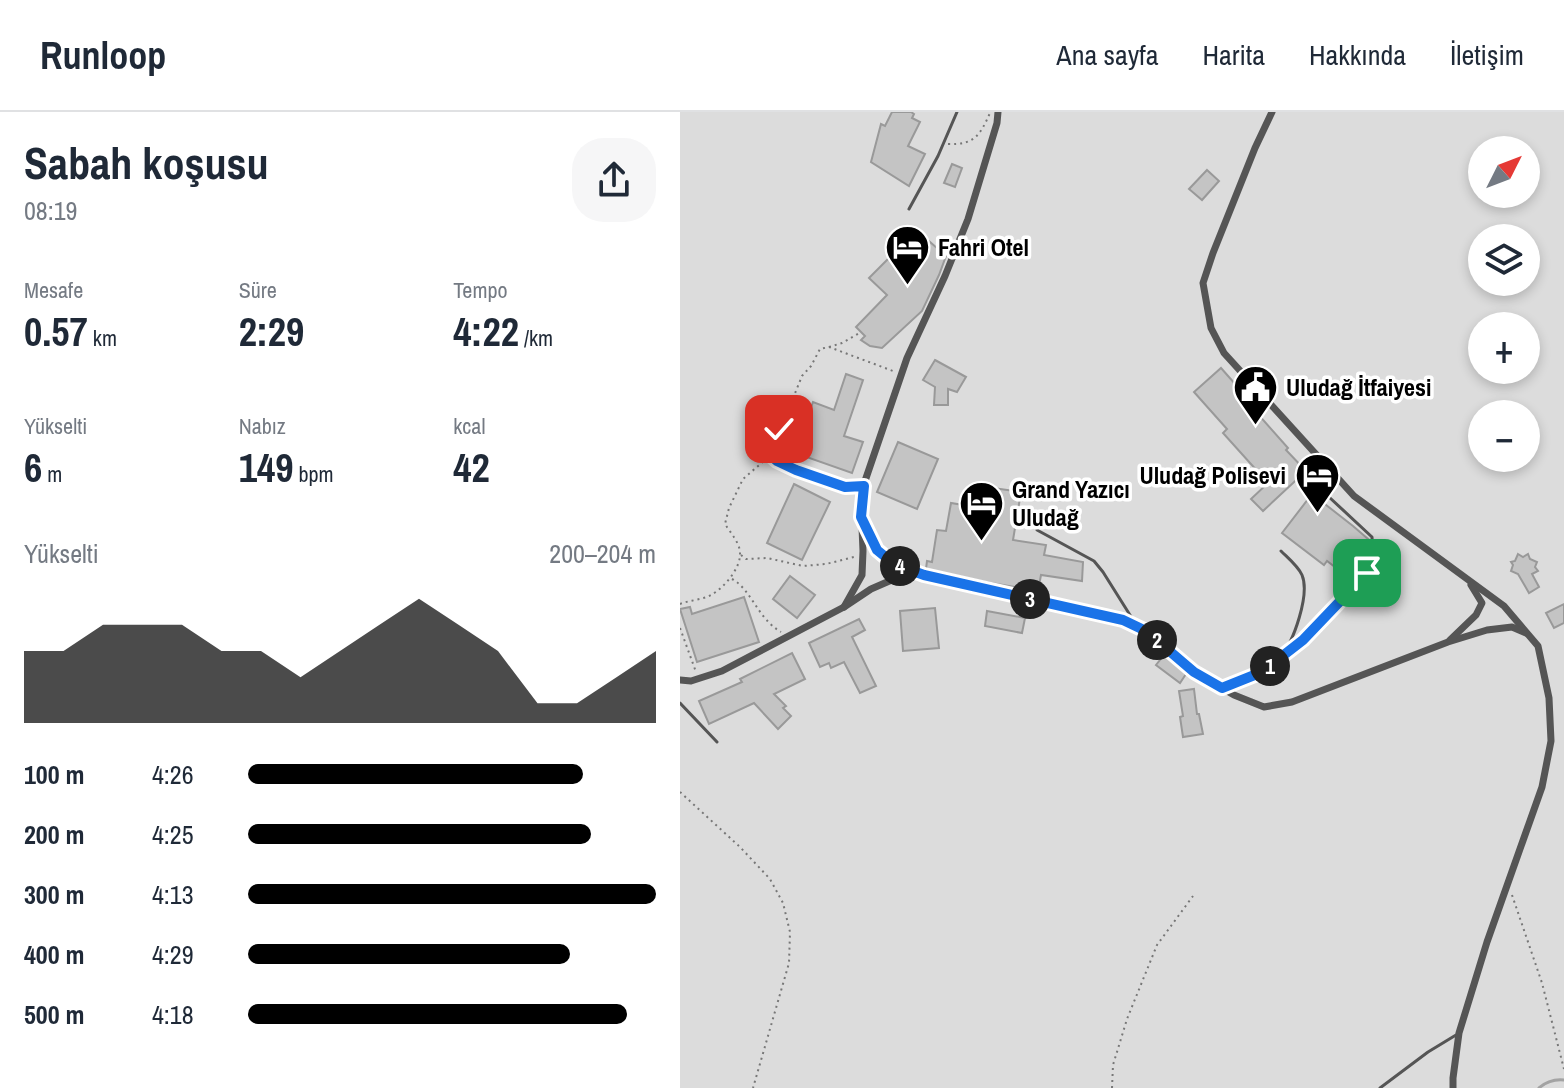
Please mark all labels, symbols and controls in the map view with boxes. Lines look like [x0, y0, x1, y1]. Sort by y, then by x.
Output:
text: Runloop [40, 30, 166, 81]
text: Ana sayfa [1056, 36, 1158, 74]
text: Harita [1202, 36, 1265, 74]
text: Hakkında [1309, 36, 1406, 74]
text: İletişim [1450, 36, 1524, 74]
text: Sabah koşusu [24, 133, 269, 193]
north arrow [1468, 136, 1540, 208]
map controls [1468, 136, 1540, 472]
button: share [572, 138, 656, 222]
text: 08:19 [24, 193, 77, 228]
hotel icon: Fahri Otel [883, 223, 931, 286]
button: layers [1468, 224, 1540, 296]
place label: Fahri Otel [938, 231, 1029, 263]
text: Mesafe [24, 275, 83, 305]
text: Süre [239, 275, 277, 305]
text: Tempo [453, 275, 507, 305]
text: 0.57 [24, 305, 88, 358]
text: 2:29 [239, 305, 304, 358]
text: 4:22 [453, 305, 519, 358]
button: + [1468, 312, 1540, 384]
text: km [88, 323, 117, 353]
text: /km [519, 323, 553, 353]
public building icon: Uludağ İtfaiyesi [1231, 363, 1279, 426]
place label: Uludağ İtfaiyesi [1286, 371, 1431, 403]
pin [745, 395, 813, 463]
button: − [1468, 400, 1540, 472]
icon: check [757, 407, 801, 451]
text: Yükselti [24, 411, 87, 441]
text: Nabız [239, 411, 286, 441]
text: kcal [453, 411, 485, 441]
text: 6 [24, 441, 42, 494]
text: 149 [239, 441, 293, 494]
text: 42 [453, 441, 490, 494]
hotel icon: Uludağ Polisevi [1293, 451, 1341, 514]
text: m [42, 459, 62, 489]
text: bpm [293, 459, 334, 489]
place label: Uludağ Polisevi [1139, 459, 1286, 491]
place label: Grand Yazıcı Uludağ [1012, 473, 1130, 533]
hotel icon: Grand Yazıcı Uludağ [957, 479, 1005, 542]
text: Yükselti [24, 536, 99, 571]
text: 200–204 m [549, 536, 656, 571]
pin [1333, 539, 1401, 607]
pin: 4 [880, 546, 920, 586]
text: 4 [895, 551, 905, 581]
icon: arrive [1345, 551, 1389, 595]
pin: 3 [1010, 579, 1050, 619]
text: 3 [1025, 584, 1035, 614]
pin: 2 [1137, 620, 1177, 660]
text: 2 [1152, 625, 1162, 655]
pin: 1 [1250, 646, 1290, 686]
text: 1 [1265, 651, 1275, 681]
text: 100 m [24, 757, 84, 792]
text: 4:26 [152, 757, 194, 792]
text: 200 m [24, 817, 84, 852]
text: 4:25 [152, 817, 194, 852]
text: 300 m [24, 877, 84, 912]
text: 4:13 [152, 877, 194, 912]
text: 400 m [24, 937, 84, 972]
text: 4:29 [152, 937, 194, 972]
text: 500 m [24, 997, 84, 1032]
text: 4:18 [152, 997, 194, 1032]

